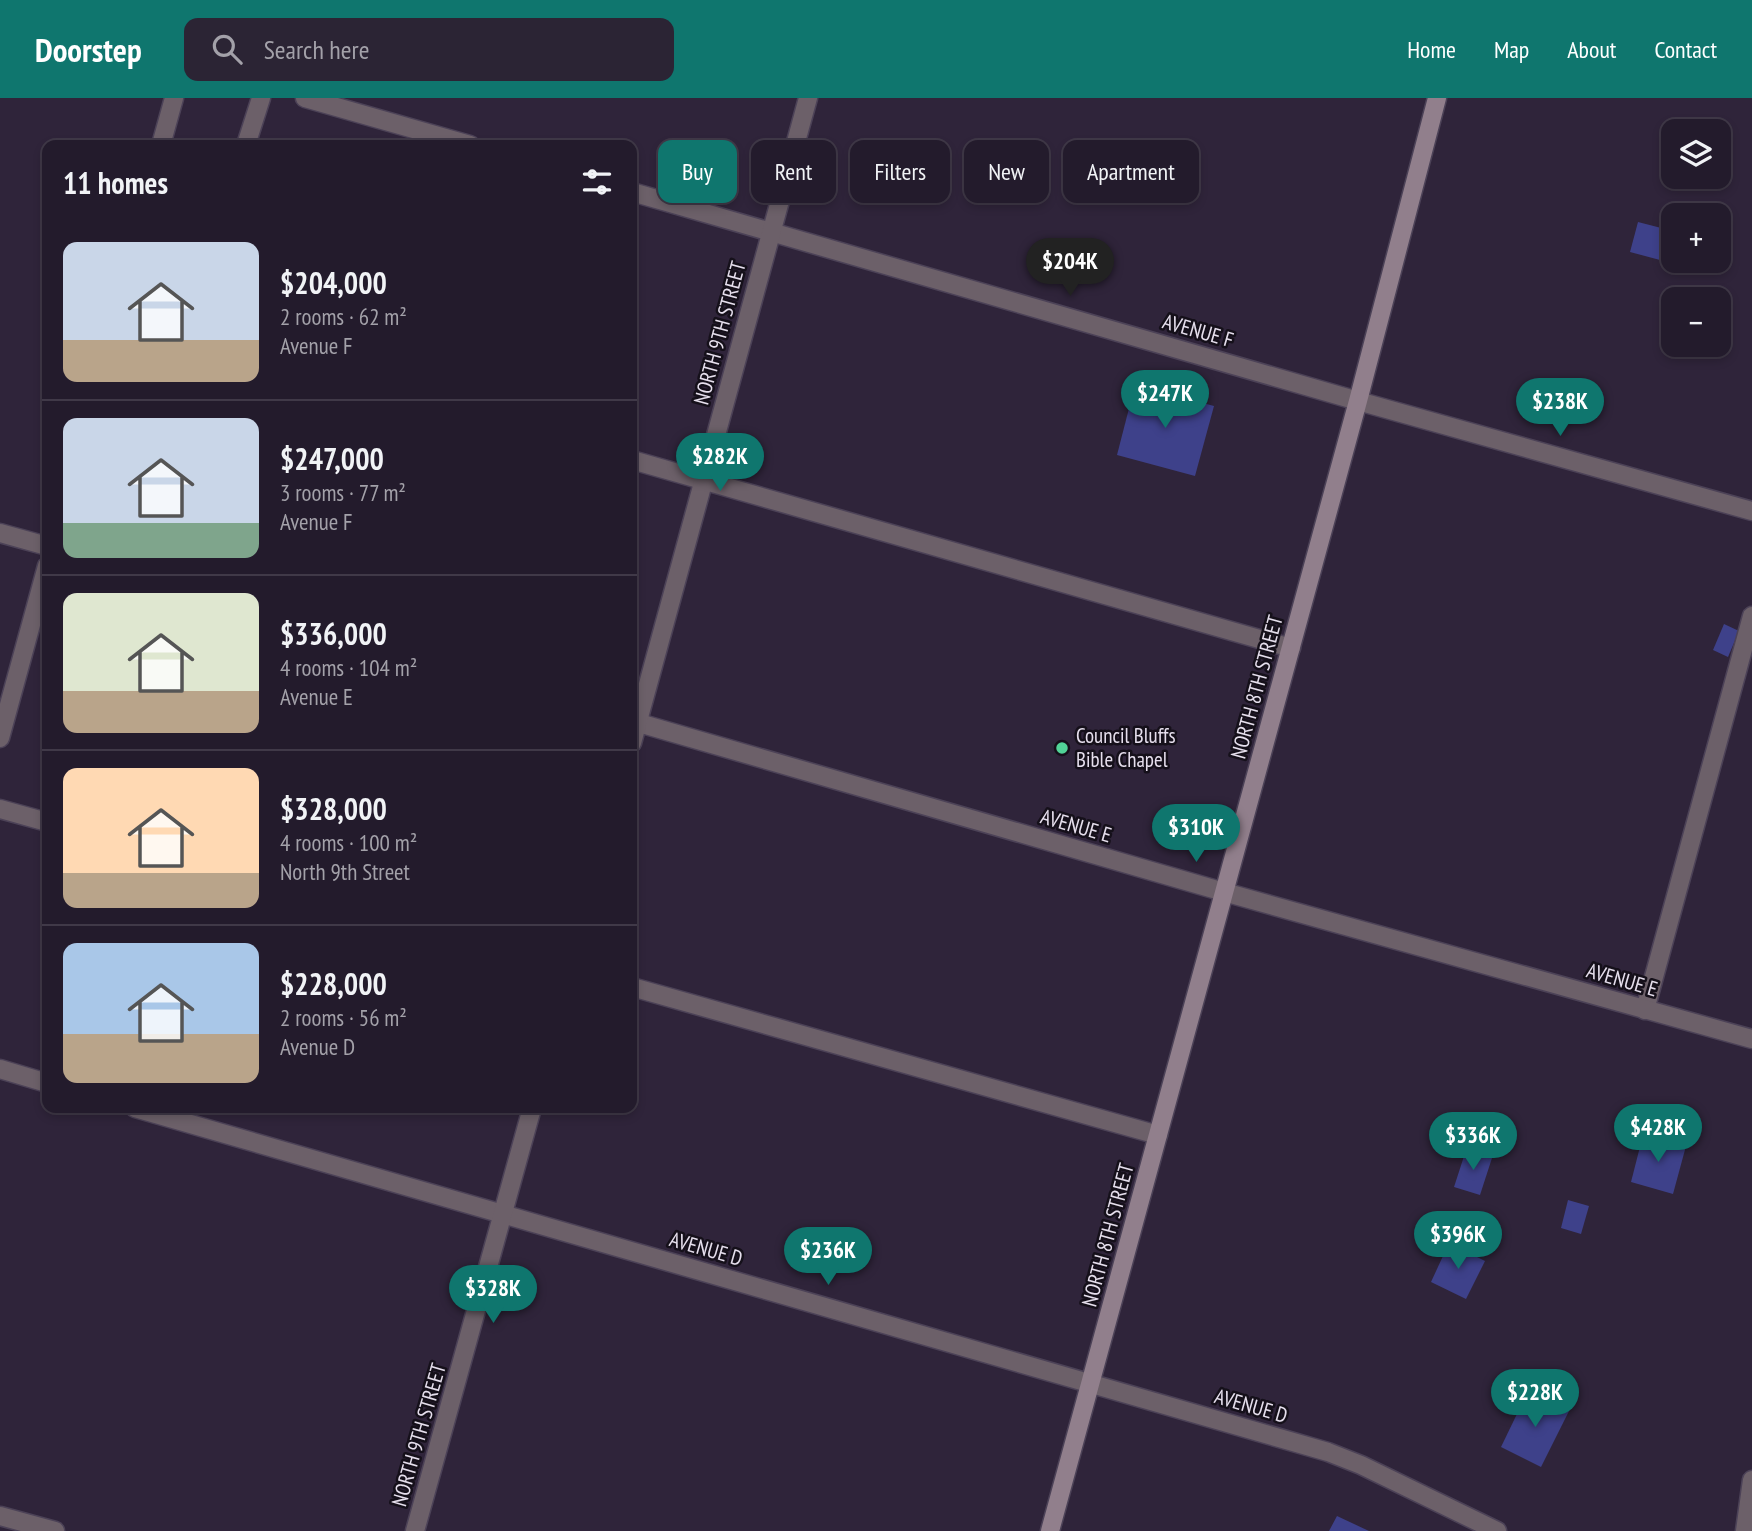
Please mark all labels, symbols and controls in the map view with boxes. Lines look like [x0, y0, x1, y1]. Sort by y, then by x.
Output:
search box [184, 18, 674, 81]
text: Doorstep [35, 28, 142, 71]
icon: search [208, 30, 246, 68]
text: Search here [264, 33, 369, 66]
text: Home [1407, 34, 1456, 65]
text: Map [1494, 34, 1529, 65]
text: About [1567, 34, 1616, 65]
text: Contact [1654, 34, 1717, 65]
map controls [1661, 119, 1731, 357]
button: layers [1661, 119, 1731, 189]
chip: Buy [658, 140, 737, 203]
chip: Rent [751, 140, 836, 203]
chip: Filters [850, 140, 950, 203]
chip: New [964, 140, 1049, 203]
chip: Apartment [1063, 140, 1199, 203]
text: 11 homes [63, 163, 168, 202]
icon: filters [578, 163, 616, 201]
button: + [1661, 203, 1731, 273]
pin: $204K [1021, 238, 1119, 298]
text: $204K [1042, 246, 1098, 275]
street label: NORTH 9TH STREET [687, 258, 752, 408]
text: $204,000 [280, 263, 387, 302]
icon: home [119, 270, 203, 354]
button: − [1661, 287, 1731, 357]
text: 2 rooms · 62 m² [280, 302, 407, 331]
street label: AVENUE F [1160, 308, 1237, 353]
text: Avenue F [280, 331, 353, 360]
pin: $247K [1116, 370, 1214, 430]
text: $247K [1137, 378, 1193, 407]
pin: $238K [1511, 378, 1609, 438]
text: $238K [1532, 386, 1588, 415]
pin: $282K [671, 434, 769, 493]
text: $247,000 [280, 439, 384, 478]
text: $282K [692, 441, 748, 470]
icon: home [119, 446, 203, 530]
text: 3 rooms · 77 m² [280, 478, 406, 507]
text: Avenue F [280, 507, 353, 536]
street label: NORTH 8TH STREET [1224, 612, 1289, 762]
text: $336,000 [280, 614, 387, 653]
icon: home [119, 621, 203, 705]
text: 4 rooms · 104 m² [280, 653, 417, 682]
text: Avenue E [280, 682, 353, 711]
place label: Council Bluffs Bible Chapel [1076, 722, 1176, 773]
marker: Council Bluffs Bible Chapel [1054, 740, 1070, 756]
text: $328,000 [280, 789, 387, 828]
icon: home [119, 796, 203, 880]
street label: AVENUE E [1038, 803, 1115, 848]
pin: $310K [1147, 804, 1245, 864]
text: $310K [1168, 812, 1224, 841]
text: 4 rooms · 100 m² [280, 828, 417, 857]
text: North 9th Street [280, 857, 410, 886]
street label: AVENUE E [1584, 957, 1661, 1002]
text: $228,000 [280, 964, 387, 1003]
icon: home [119, 971, 203, 1055]
text: 2 rooms · 56 m² [280, 1003, 407, 1032]
text: Avenue D [280, 1032, 355, 1061]
pin: $428K [1609, 1104, 1707, 1164]
pin: $336K [1424, 1112, 1522, 1172]
text: $428K [1630, 1112, 1686, 1141]
text: $336K [1445, 1120, 1501, 1149]
street label: NORTH 8TH STREET [1075, 1160, 1140, 1310]
pin: $396K [1409, 1212, 1507, 1271]
text: $396K [1430, 1219, 1486, 1248]
street label: AVENUE D [667, 1225, 746, 1272]
pin: $236K [779, 1228, 877, 1287]
text: $236K [800, 1235, 856, 1264]
pin: $328K [444, 1266, 542, 1325]
text: $328K [465, 1273, 521, 1302]
street label: NORTH 9TH STREET [385, 1360, 452, 1509]
pin: $228K [1486, 1370, 1584, 1429]
text: $228K [1507, 1377, 1563, 1406]
street label: AVENUE D [1212, 1382, 1291, 1429]

